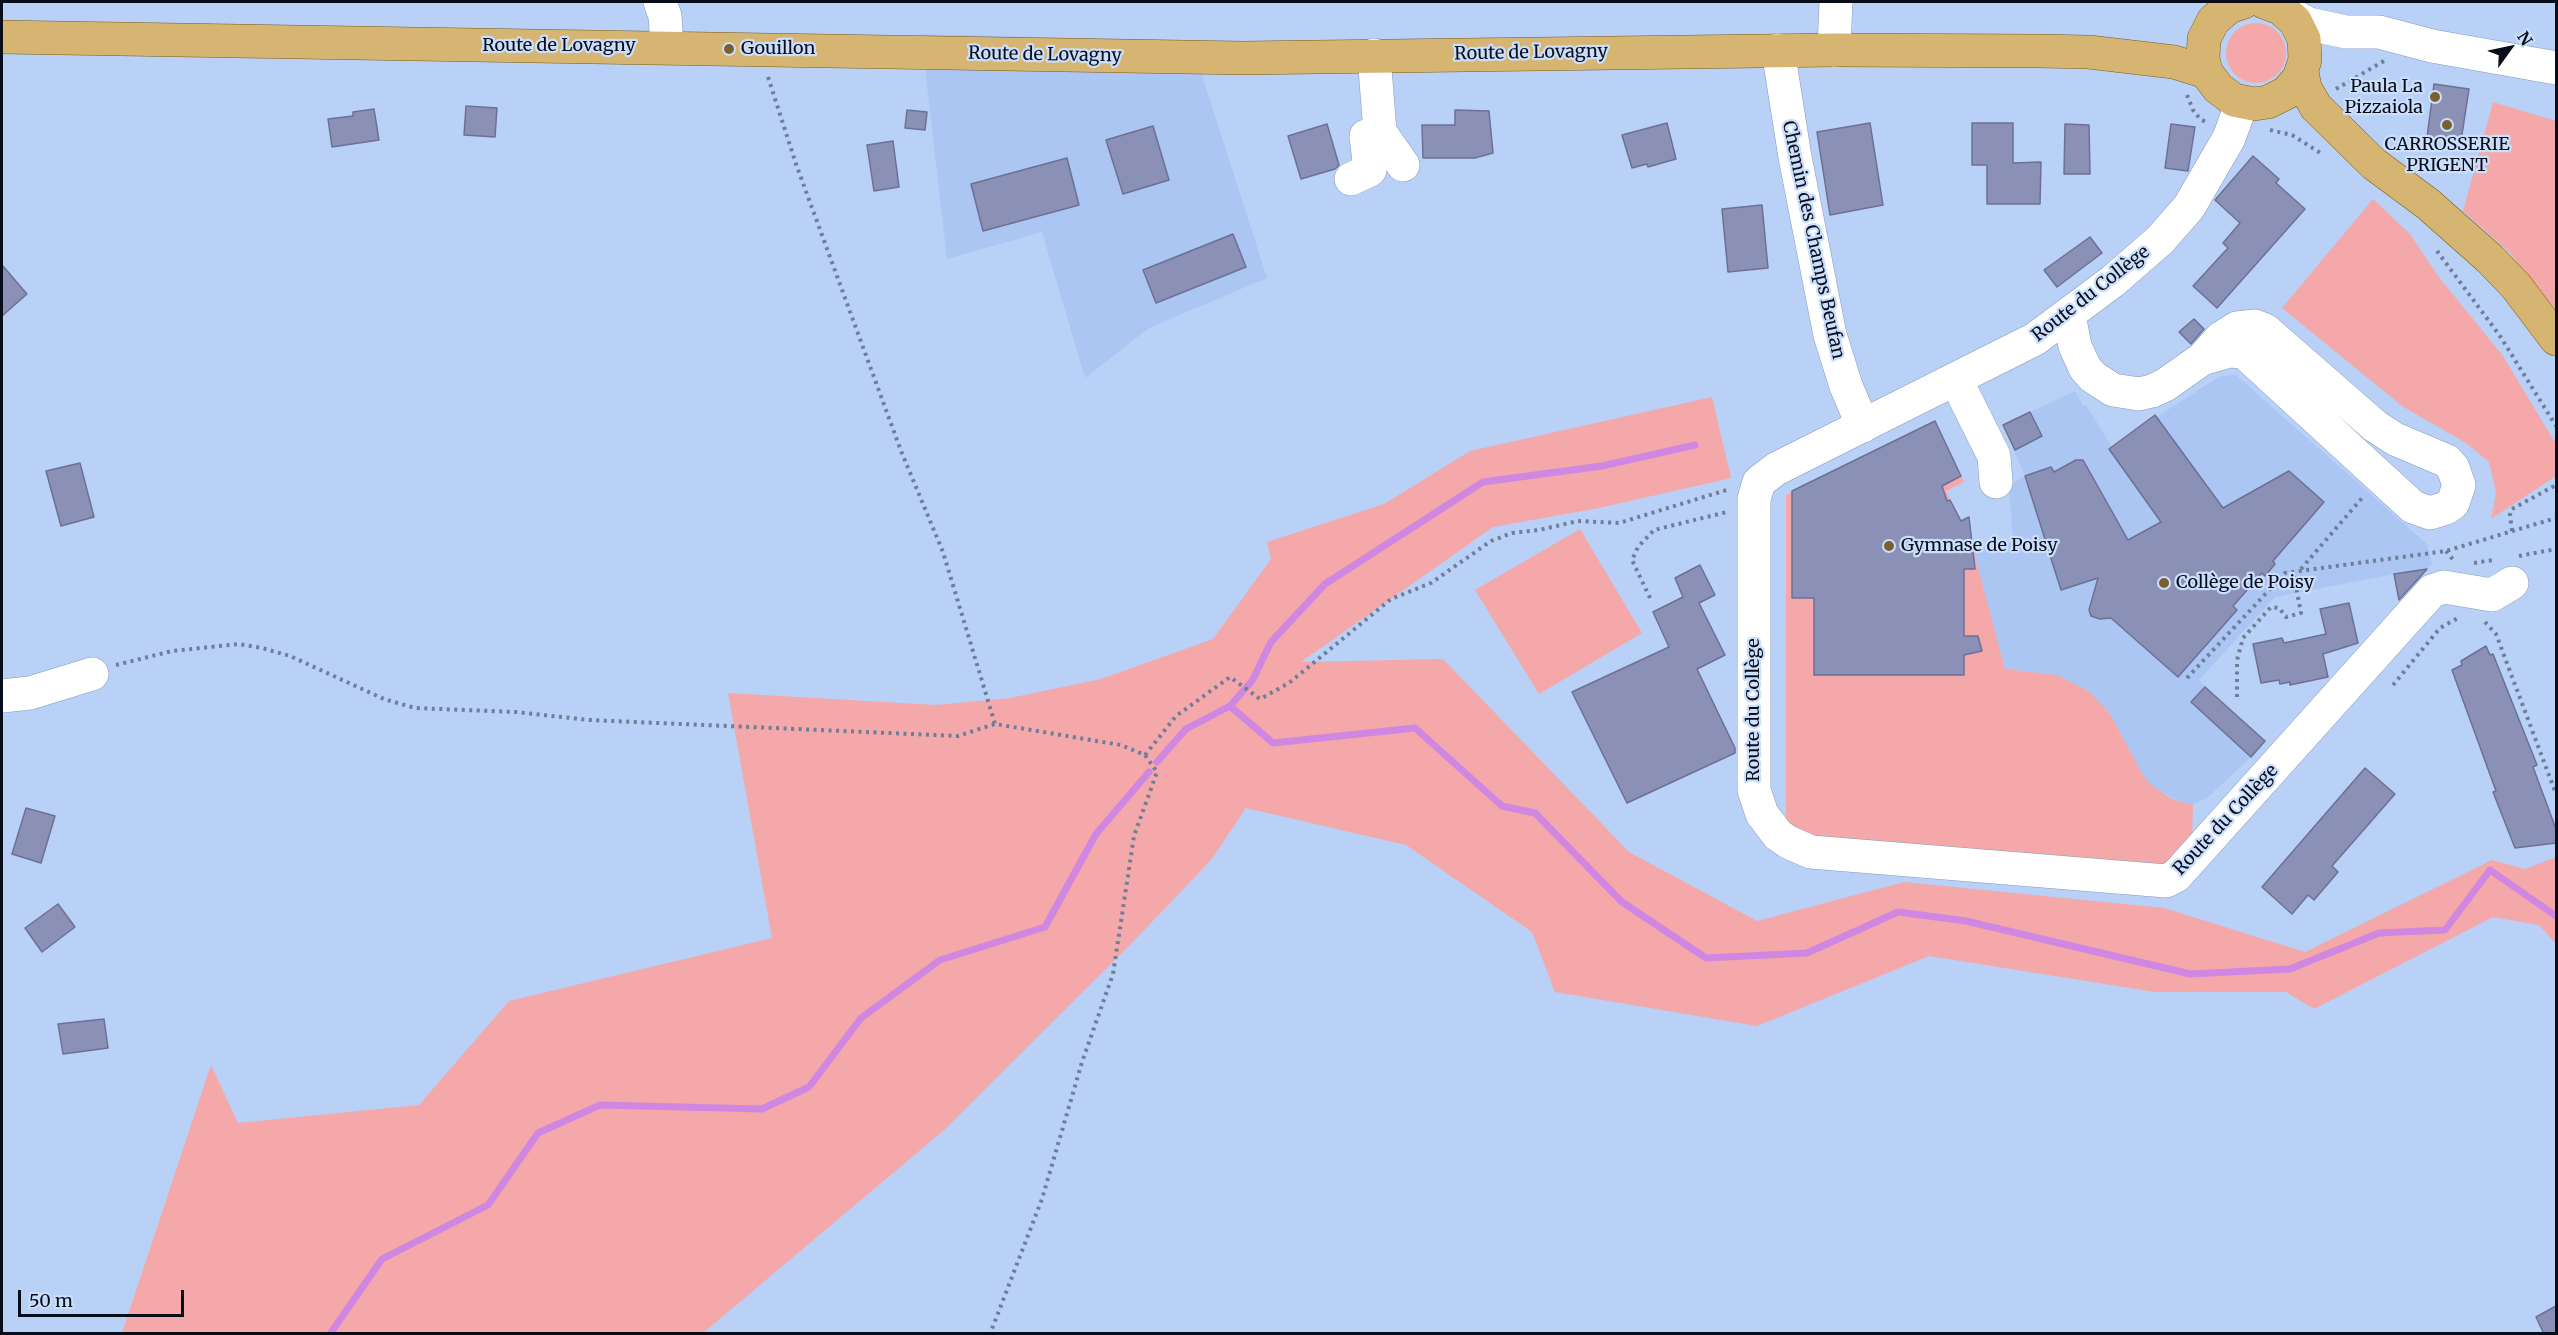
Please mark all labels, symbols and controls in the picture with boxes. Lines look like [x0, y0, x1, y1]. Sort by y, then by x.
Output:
north arrow [2480, 18, 2540, 78]
text: N [2513, 27, 2537, 49]
street label: Route de Lovagny [482, 35, 636, 57]
place label: Gouillon [741, 38, 816, 60]
street label: Route de Lovagny [1454, 41, 1608, 65]
marker: Gouillon [722, 42, 736, 56]
street label: Route de Lovagny [968, 43, 1122, 67]
place label: Paula La Pizzaiola [2345, 76, 2423, 118]
marker: Paula La Pizzaiola [2428, 90, 2442, 104]
marker: CARROSSERIE PRIGENT [2440, 118, 2454, 132]
street label: Chemin des Champs Beufan [1777, 119, 1849, 361]
place label: CARROSSERIE PRIGENT [2384, 134, 2510, 176]
street label: Route du Collège [2028, 241, 2154, 347]
place label: Gymnase de Poisy [1901, 535, 2058, 557]
marker: Gymnase de Poisy [1882, 539, 1896, 553]
place label: Collège de Poisy [2176, 572, 2314, 594]
marker: Collège de Poisy [2157, 576, 2171, 590]
street label: Route du Collège [1743, 638, 1765, 782]
street label: Route du Collège [2169, 760, 2283, 880]
scale bar [21, 1278, 188, 1316]
text: 50 m [29, 1289, 73, 1312]

